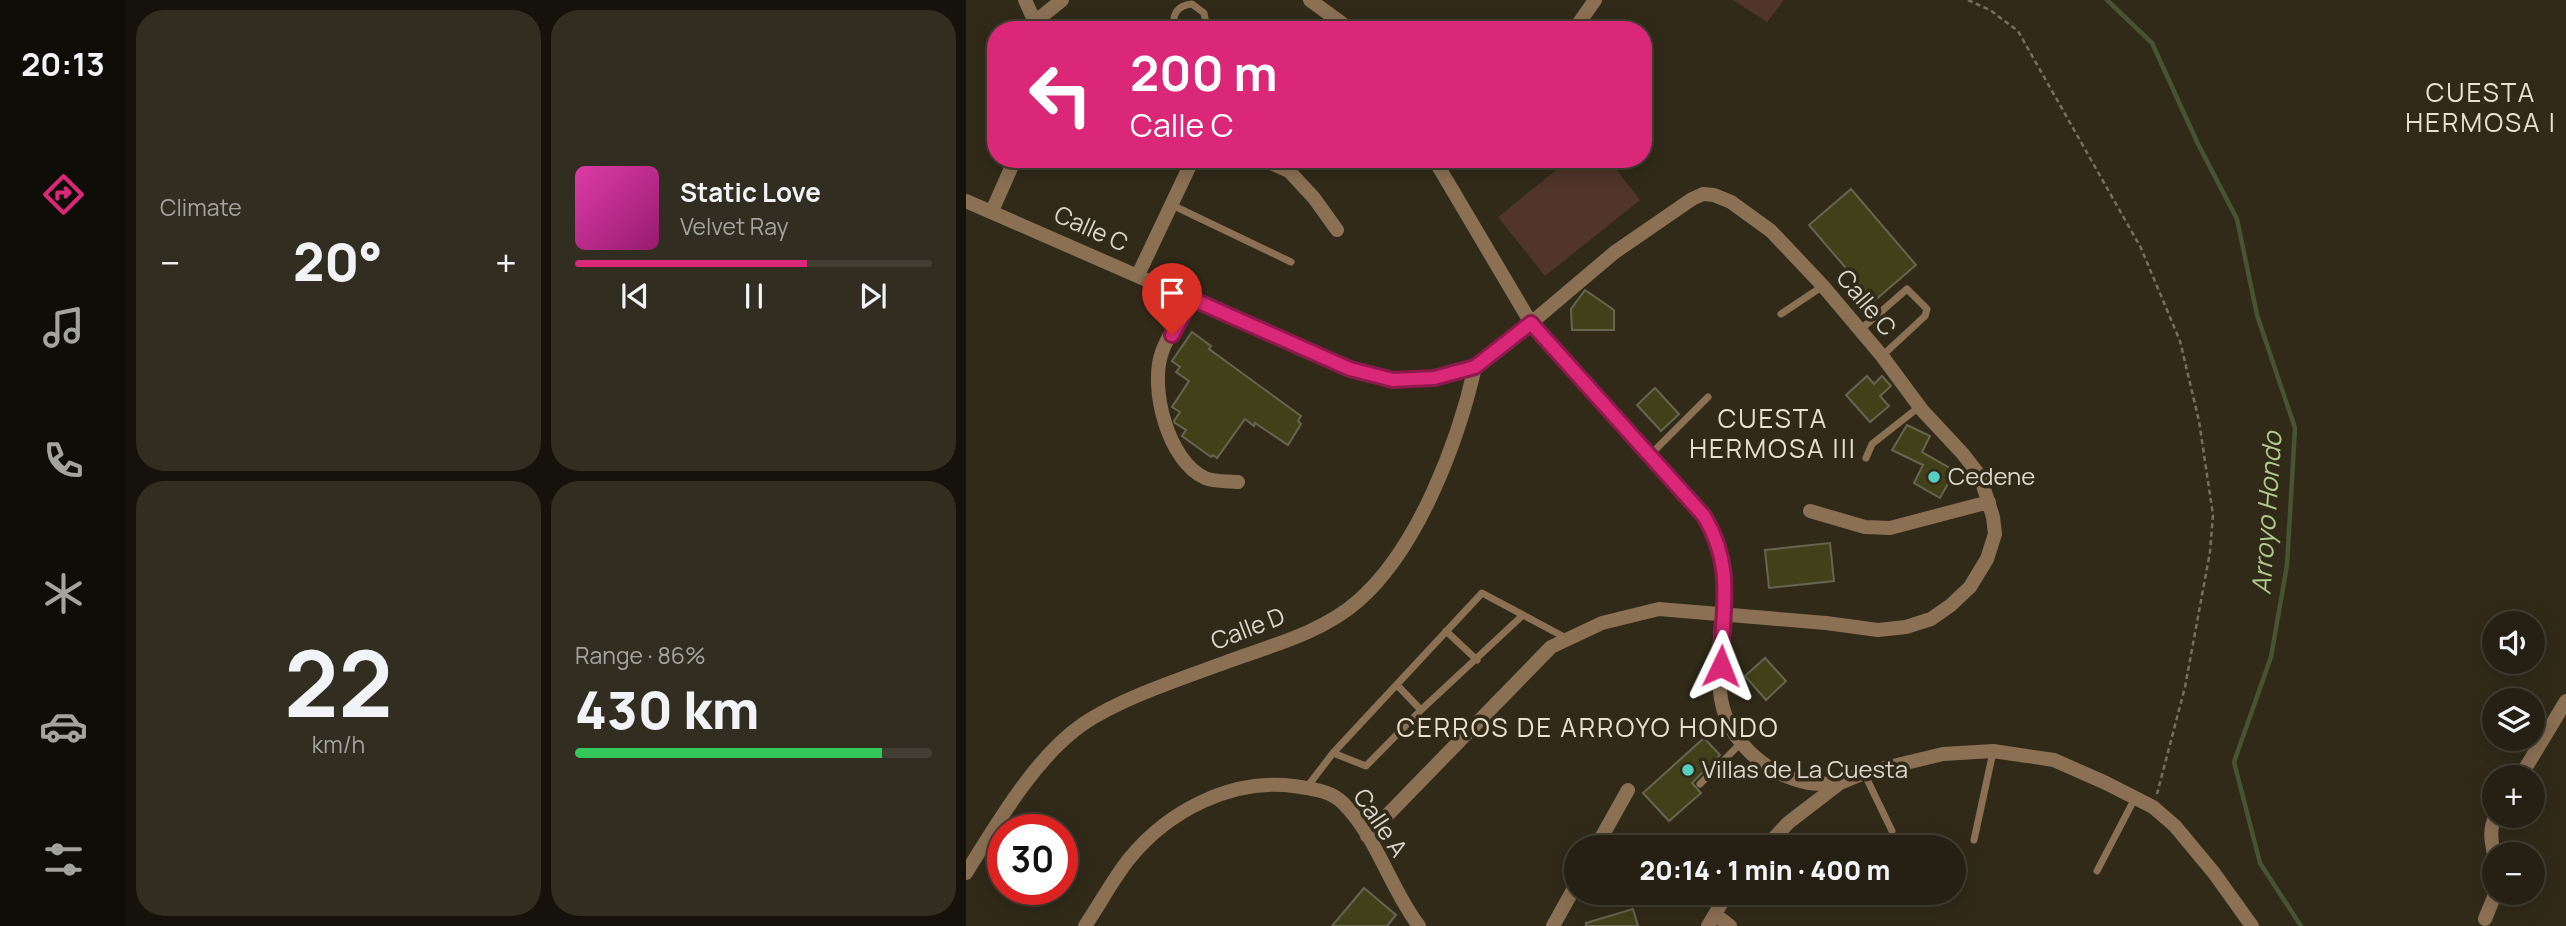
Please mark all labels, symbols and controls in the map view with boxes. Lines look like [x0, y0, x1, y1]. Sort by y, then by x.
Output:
text: 200 m [1130, 39, 1278, 106]
text: 20:13 [21, 42, 105, 86]
icon: left [1015, 49, 1106, 140]
district label: CUESTA HERMOSA I [2405, 74, 2557, 140]
text: Calle C [1130, 103, 1234, 147]
icon: directions [39, 170, 88, 219]
text: Static Love [680, 174, 821, 210]
text: Climate [160, 191, 242, 223]
street label: Calle C [1049, 197, 1134, 259]
text: Velvet Ray [680, 210, 789, 242]
text: 20° [293, 226, 383, 297]
text: − [160, 236, 181, 288]
text: + [495, 236, 517, 288]
street label: Calle C [1830, 262, 1905, 342]
pin [1142, 263, 1202, 335]
icon: arrive [1153, 274, 1191, 312]
icon: previous [616, 277, 654, 315]
icon: pause [735, 277, 773, 315]
icon: next [854, 277, 892, 315]
icon: music [39, 303, 88, 352]
district label: CUESTA HERMOSA III [1689, 400, 1857, 466]
water label: Arroyo Hondo [2242, 429, 2290, 595]
icon: phone [39, 436, 88, 485]
place label: Cedene [1948, 459, 2035, 492]
marker: Cedene [1926, 469, 1942, 485]
icon: climate [39, 569, 88, 618]
street label: Calle D [1206, 598, 1289, 657]
map controls [2482, 611, 2545, 905]
button: sound [2482, 611, 2545, 674]
text: 22 [284, 620, 393, 744]
position arrow [1684, 629, 1758, 703]
text: Range · 86% [575, 639, 706, 671]
text: 430 km [575, 674, 760, 745]
button: layers [2482, 688, 2545, 751]
icon: car [39, 702, 88, 751]
district label: CERROS DE ARROYO HONDO [1396, 709, 1780, 745]
text: km/h [312, 728, 365, 760]
place label: Villas de La Cuesta [1702, 752, 1908, 785]
marker: Villas de La Cuesta [1680, 762, 1696, 778]
button: + [2482, 765, 2545, 828]
street label: Calle A [1346, 782, 1416, 863]
speed limit sign: 30 [987, 814, 1078, 905]
icon: filters [39, 835, 88, 884]
button: − [2482, 842, 2545, 905]
text: 20:14 · 1 min · 400 m [1640, 852, 1890, 888]

